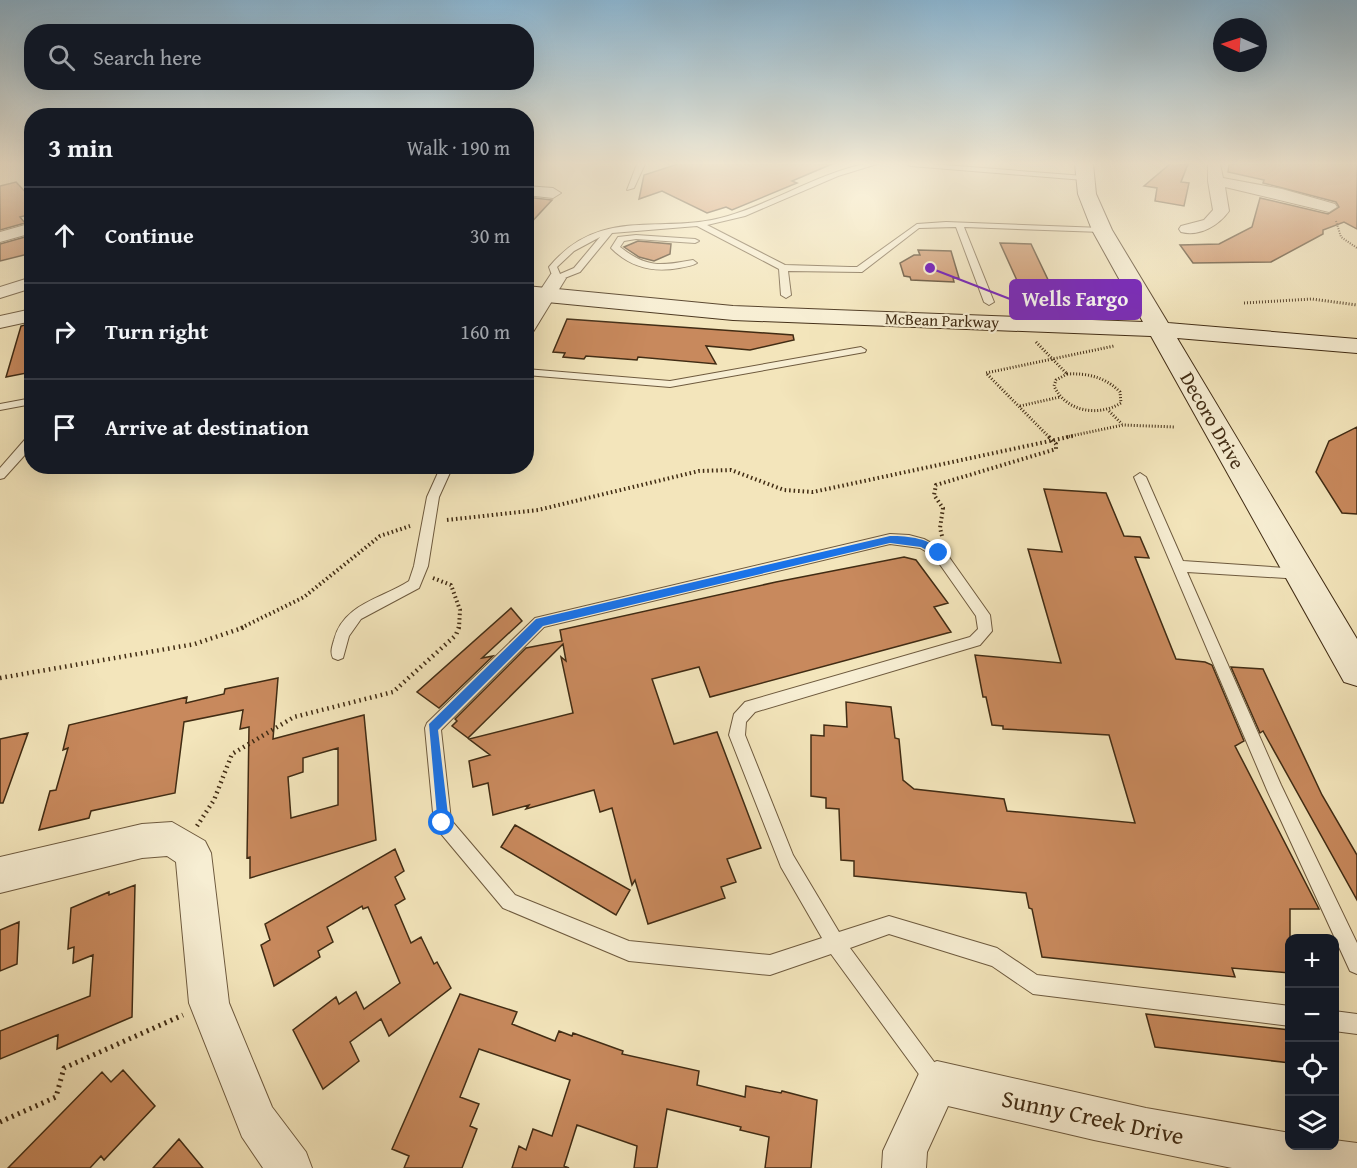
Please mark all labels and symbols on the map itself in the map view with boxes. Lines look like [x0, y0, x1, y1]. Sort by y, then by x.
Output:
north arrow [1213, 18, 1267, 72]
callout: Wells Fargo [1010, 280, 1141, 319]
text: Wells Fargo [1022, 283, 1128, 314]
street label: McBean Parkway [884, 306, 1000, 334]
street label: Decoro Drive [1173, 366, 1253, 474]
route end [925, 539, 951, 565]
route start [428, 809, 454, 835]
street label: Sunny Creek Drive [999, 1081, 1187, 1153]

